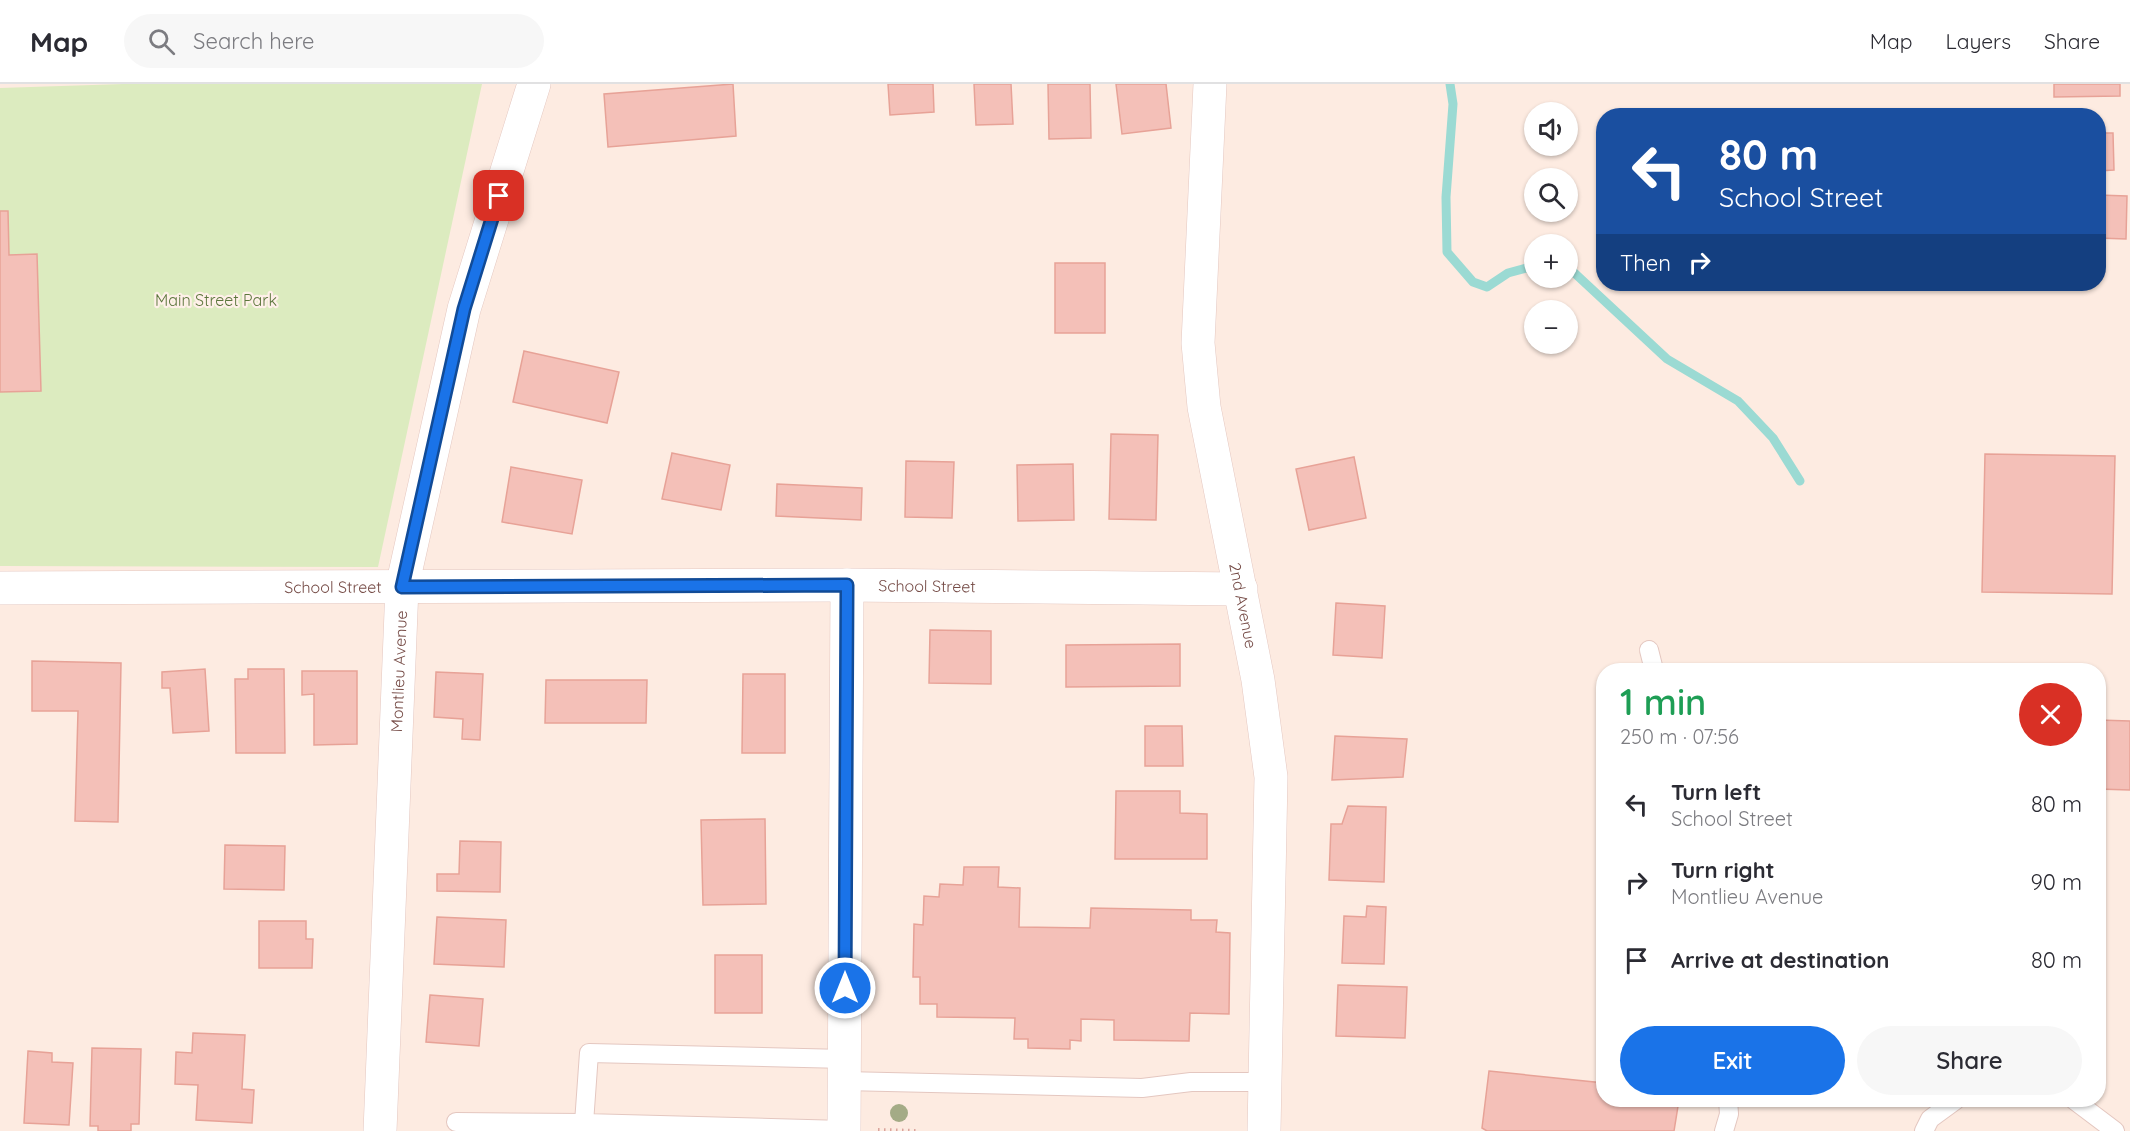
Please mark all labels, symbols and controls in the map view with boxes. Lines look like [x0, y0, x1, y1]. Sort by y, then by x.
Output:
search box [124, 14, 544, 68]
text: Map [30, 24, 88, 59]
icon: search [145, 25, 178, 58]
text: Search here [193, 27, 315, 55]
text: Map [1870, 28, 1913, 54]
text: Layers [1946, 28, 2011, 54]
text: Share [2044, 28, 2100, 54]
map controls [1524, 102, 1578, 354]
button: sound [1524, 102, 1578, 156]
text: 80 m [1719, 128, 1818, 181]
icon: left [1620, 132, 1698, 210]
button: search [1524, 168, 1578, 222]
pin [473, 170, 524, 221]
icon: arrive [482, 179, 515, 212]
text: School Street [1719, 180, 1883, 214]
button: + [1524, 234, 1578, 288]
icon: right [1683, 246, 1716, 279]
text: Then [1620, 249, 1671, 277]
park label: Main Street Park [155, 290, 277, 310]
button: − [1524, 300, 1578, 354]
street label: 2nd Avenue [1225, 561, 1262, 650]
street label: School Street [878, 575, 976, 596]
street label: School Street [284, 577, 382, 597]
street label: Montlieu Avenue [386, 610, 411, 733]
text: 1 min [1620, 679, 1706, 724]
button: close [2019, 683, 2082, 746]
text: 250 m · 07:56 [1620, 724, 1739, 749]
text: Turn left [1671, 778, 1761, 806]
icon: left [1620, 788, 1653, 821]
text: 80 m [2031, 790, 2082, 818]
text: School Street [1671, 806, 1793, 831]
text: Turn right [1671, 856, 1775, 884]
icon: right [1620, 866, 1653, 899]
text: 90 m [2031, 868, 2082, 896]
text: Montlieu Avenue [1671, 884, 1823, 909]
icon: arrive [1620, 944, 1653, 977]
text: Arrive at destination [1671, 946, 1889, 974]
text: 80 m [2031, 946, 2082, 974]
position arrow [813, 956, 877, 1020]
button: Exit [1620, 1026, 1845, 1095]
button: Share [1857, 1026, 2082, 1095]

